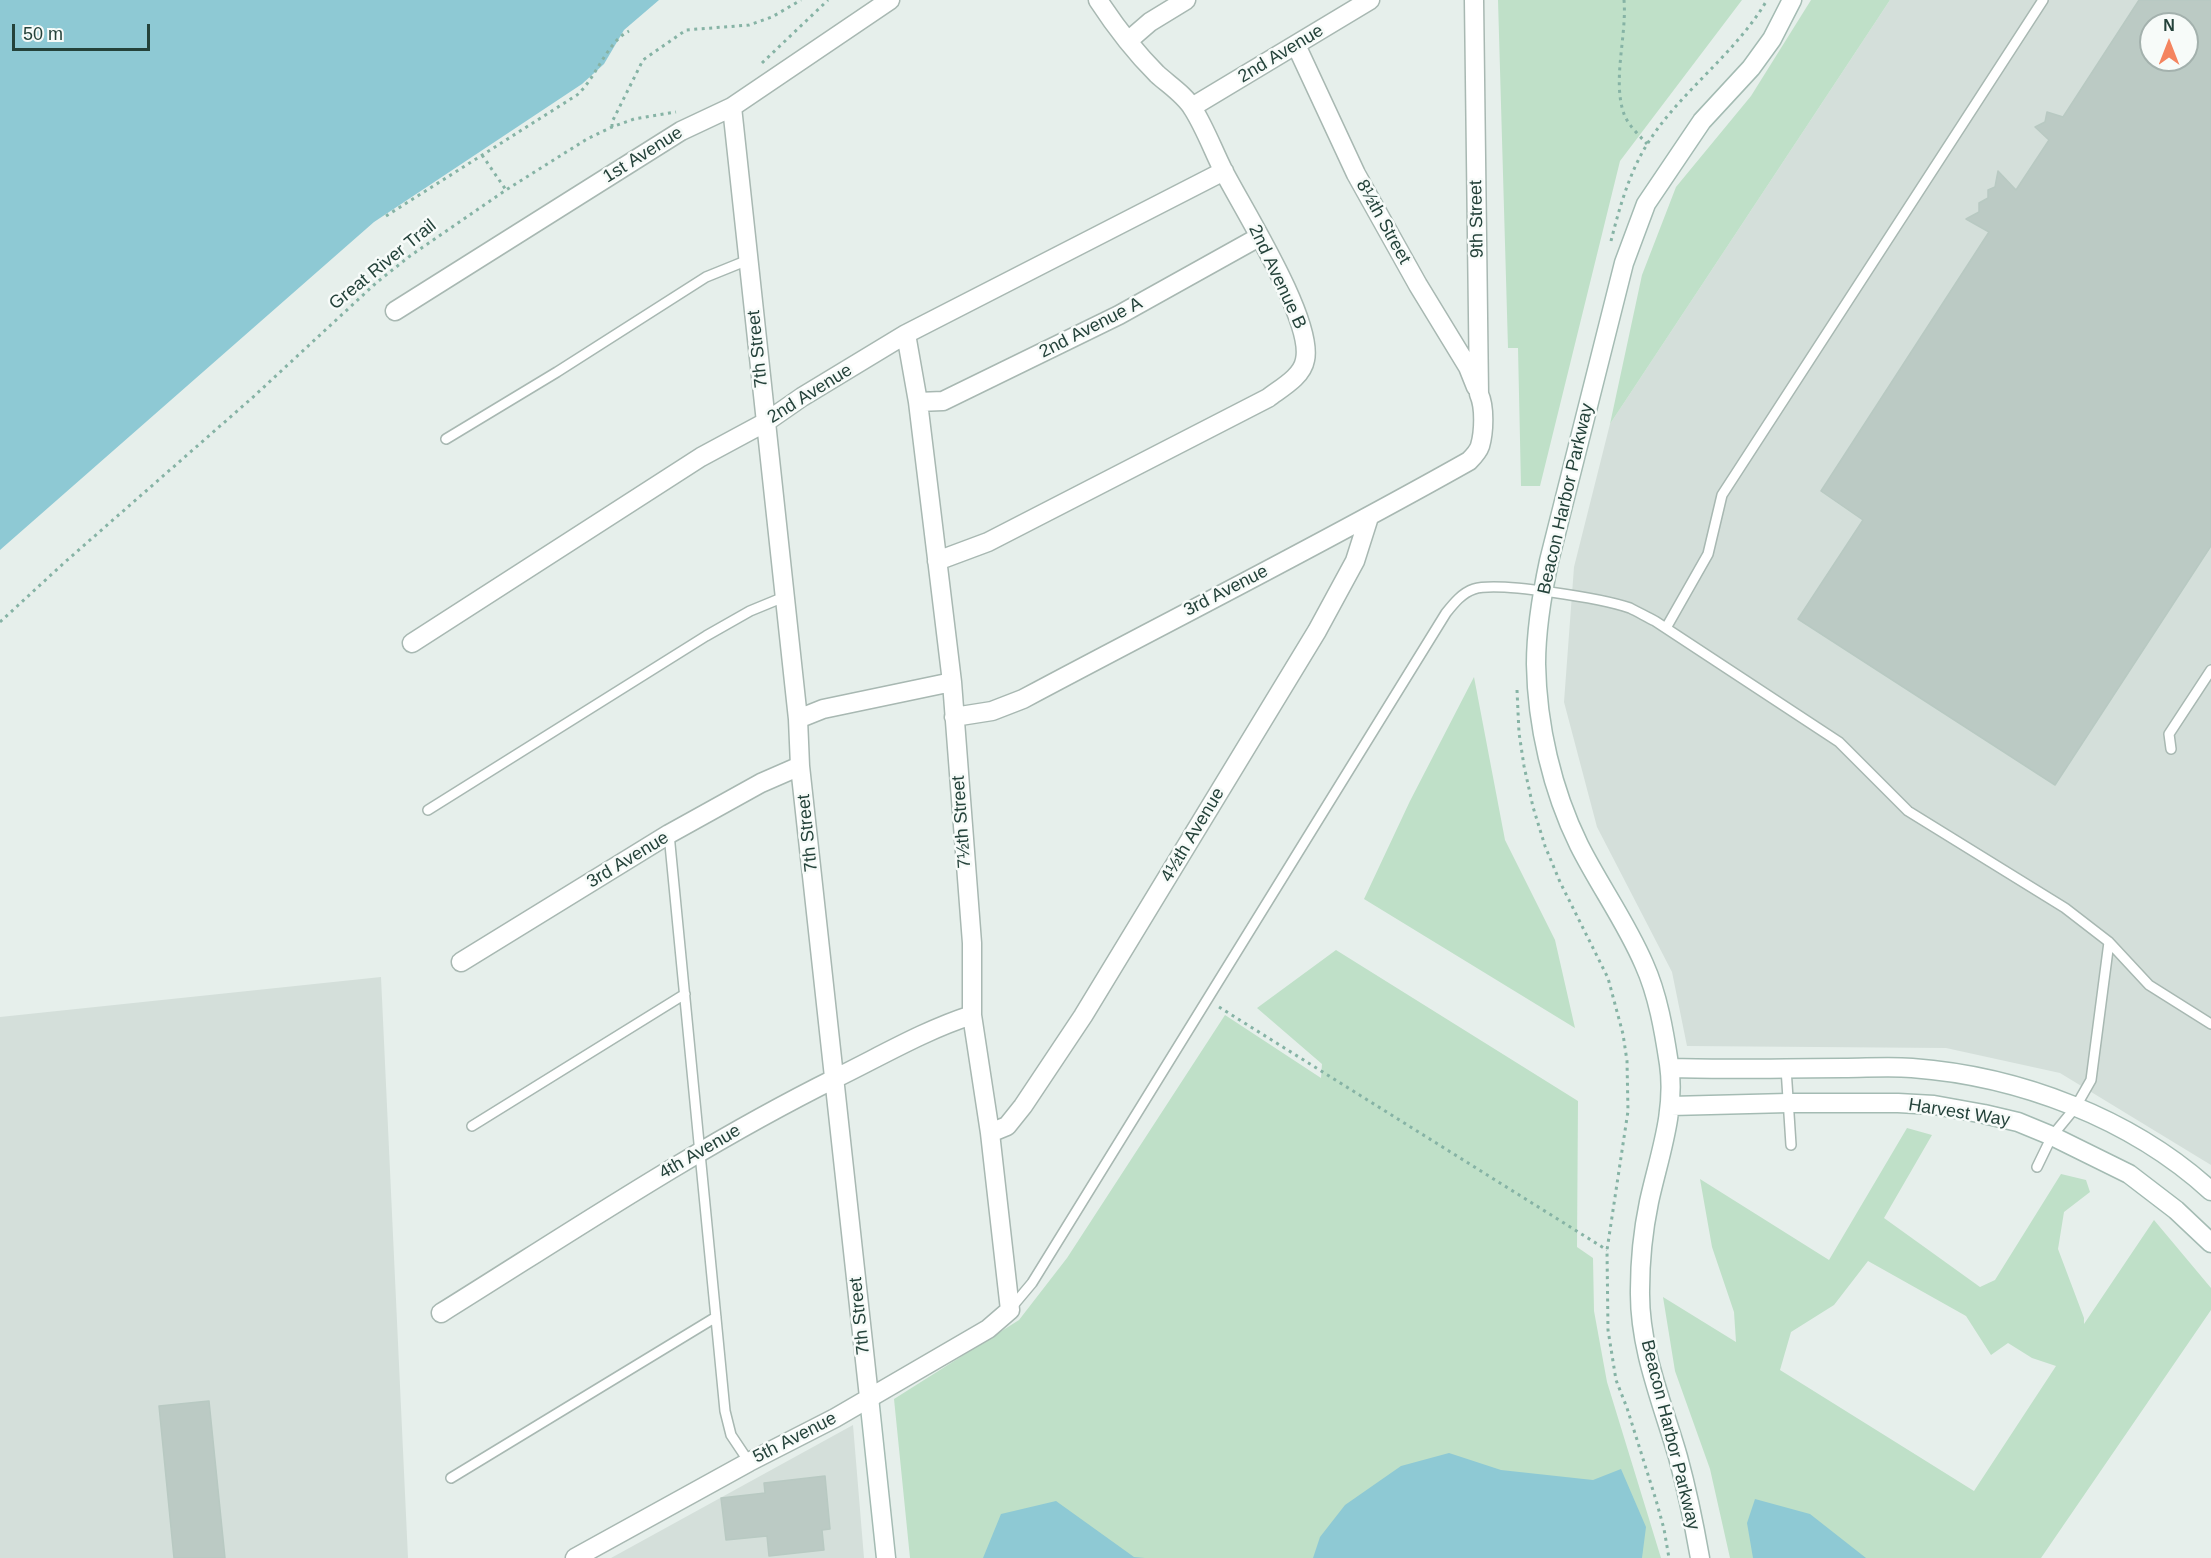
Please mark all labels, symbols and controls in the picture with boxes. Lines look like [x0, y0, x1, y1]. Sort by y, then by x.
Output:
scale bar [15, 12, 153, 50]
north arrow [2139, 12, 2199, 72]
text: N [2163, 17, 2175, 34]
street label: 2nd Avenue [1234, 20, 1328, 88]
text: 50 m [23, 24, 63, 44]
street label: 1st Avenue [599, 122, 687, 188]
street label: 8½th Street [1351, 176, 1415, 268]
street label: 9th Street [1466, 180, 1488, 258]
street label: Great River Trail [325, 215, 441, 315]
street label: 2nd Avenue B [1243, 221, 1311, 333]
street label: 2nd Avenue A [1036, 293, 1146, 363]
street label: 7th Street [743, 309, 773, 389]
street label: 2nd Avenue [764, 359, 856, 429]
street label: Beacon Harbor Parkway [1534, 402, 1598, 596]
street label: 3rd Avenue [1180, 561, 1272, 621]
street label: 7½th Street [948, 775, 976, 869]
street label: 4½th Avenue [1157, 784, 1229, 886]
street label: 7th Street [793, 793, 823, 873]
street label: 3rd Avenue [583, 827, 673, 893]
street label: Harvest Way [1907, 1094, 2011, 1132]
street label: 4th Avenue [655, 1120, 745, 1184]
street label: 7th Street [845, 1276, 875, 1356]
street label: Beacon Harbor Parkway [1636, 1338, 1704, 1532]
street label: 5th Avenue [750, 1408, 840, 1468]

